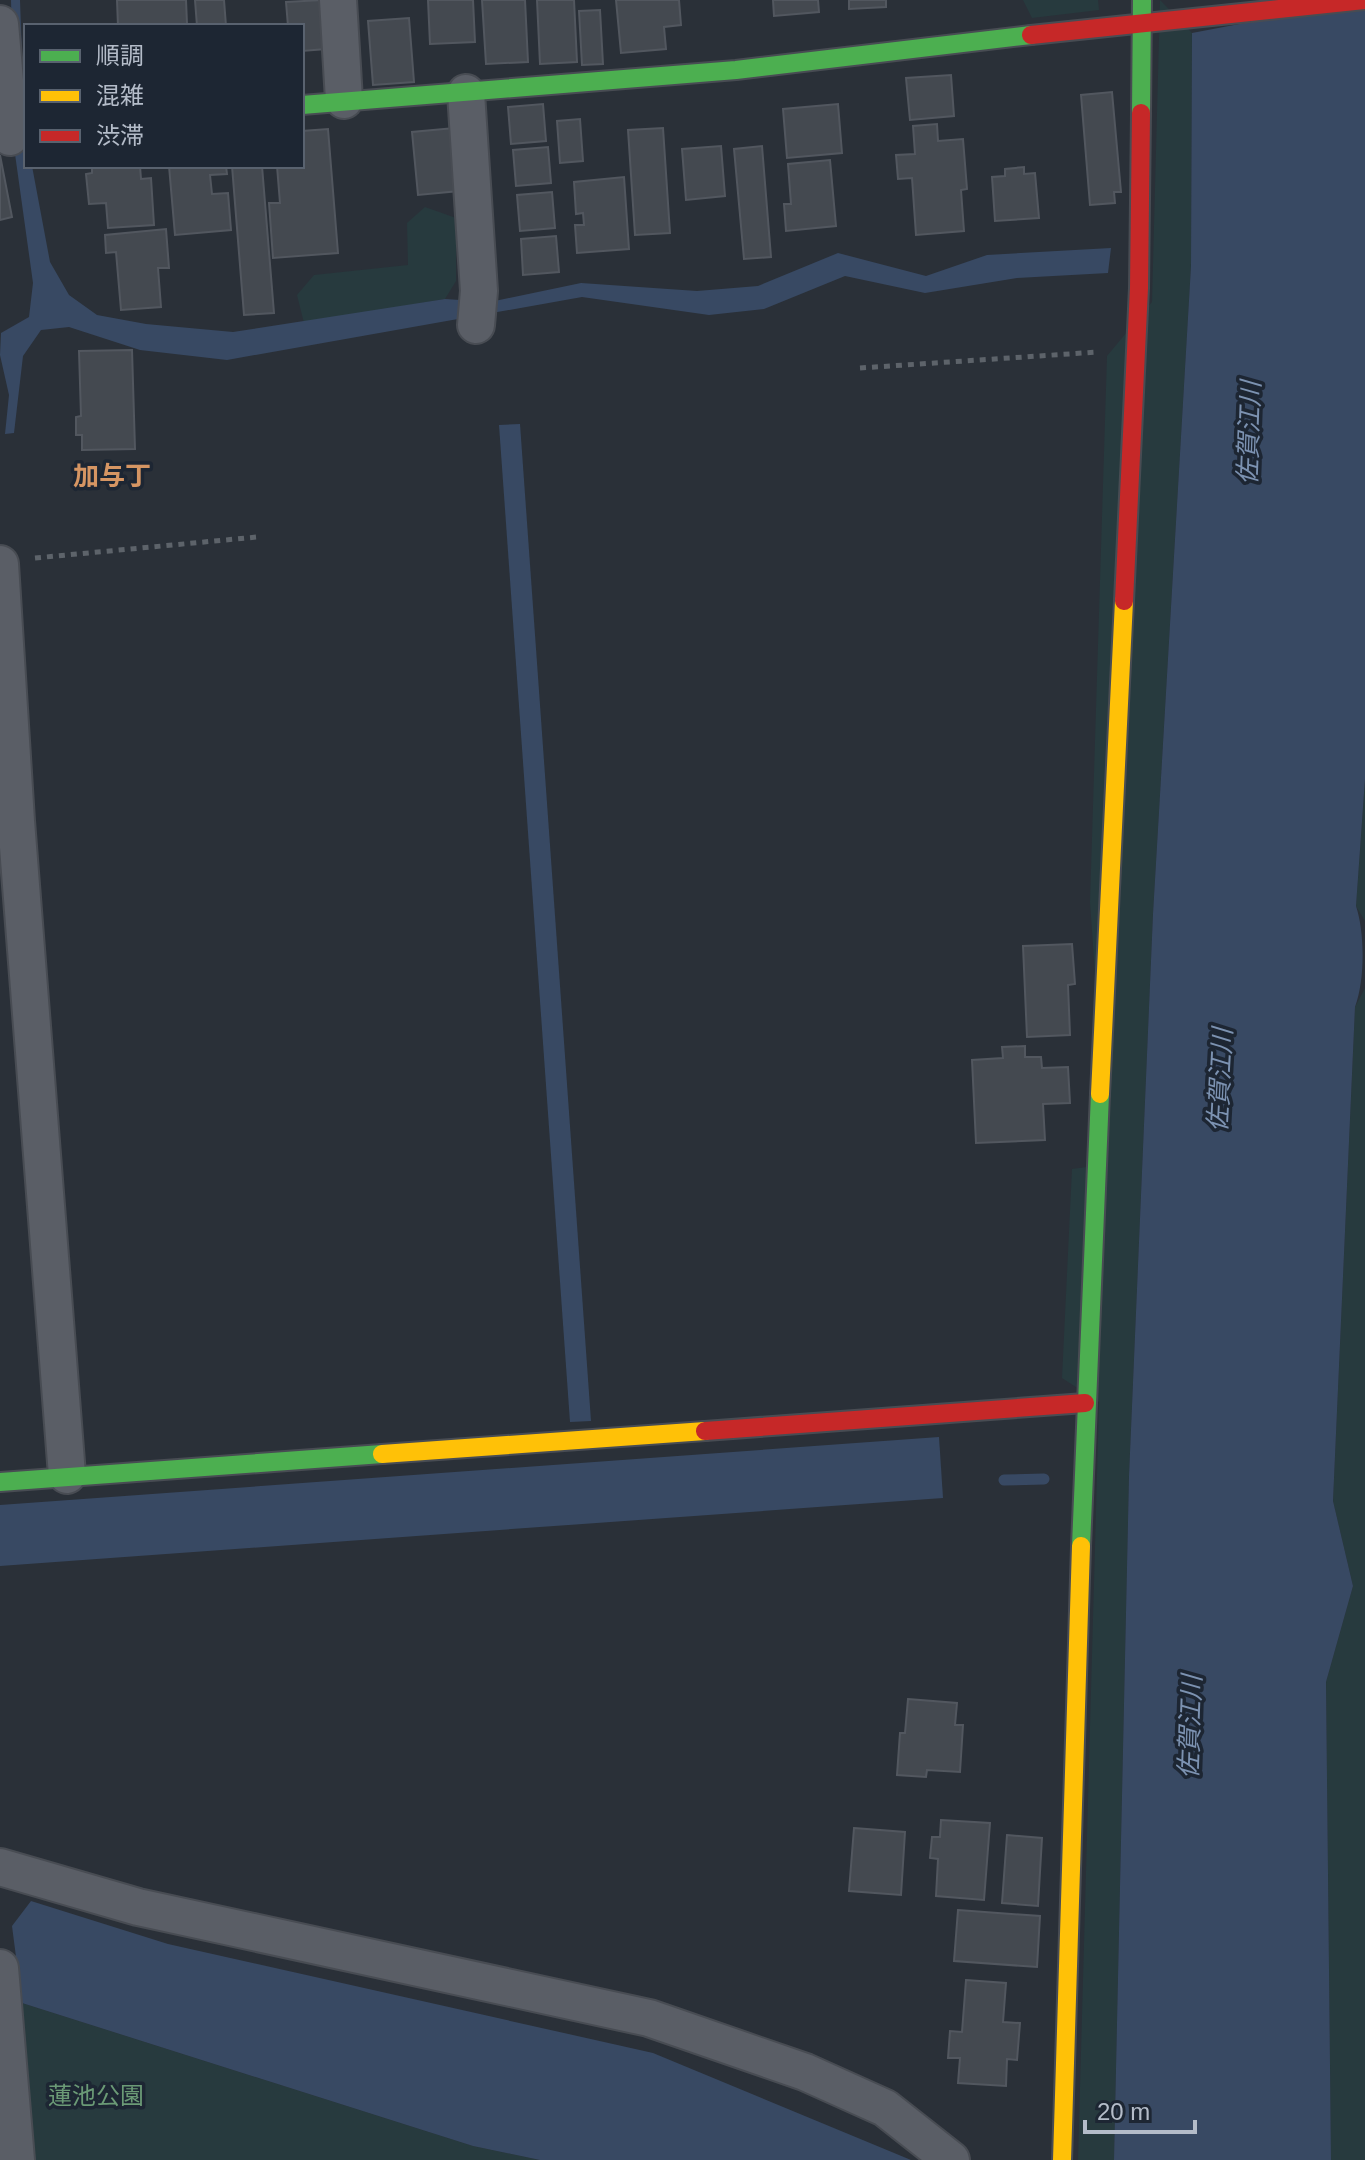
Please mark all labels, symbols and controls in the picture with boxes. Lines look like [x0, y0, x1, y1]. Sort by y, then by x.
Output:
legend [24, 24, 304, 168]
text: 順調 [96, 42, 144, 69]
text: 混雑 [96, 82, 144, 109]
text: 渋滞 [96, 122, 144, 149]
water label: 佐賀江川 [1232, 378, 1266, 485]
district label: 加与丁 [73, 461, 151, 491]
water label: 佐賀江川 [1202, 1024, 1238, 1133]
water label: 佐賀江川 [1173, 1672, 1207, 1779]
park label: 蓮池公園 [48, 2082, 144, 2109]
scale bar [1085, 2084, 1195, 2134]
text: 20 m [1097, 2098, 1150, 2125]

